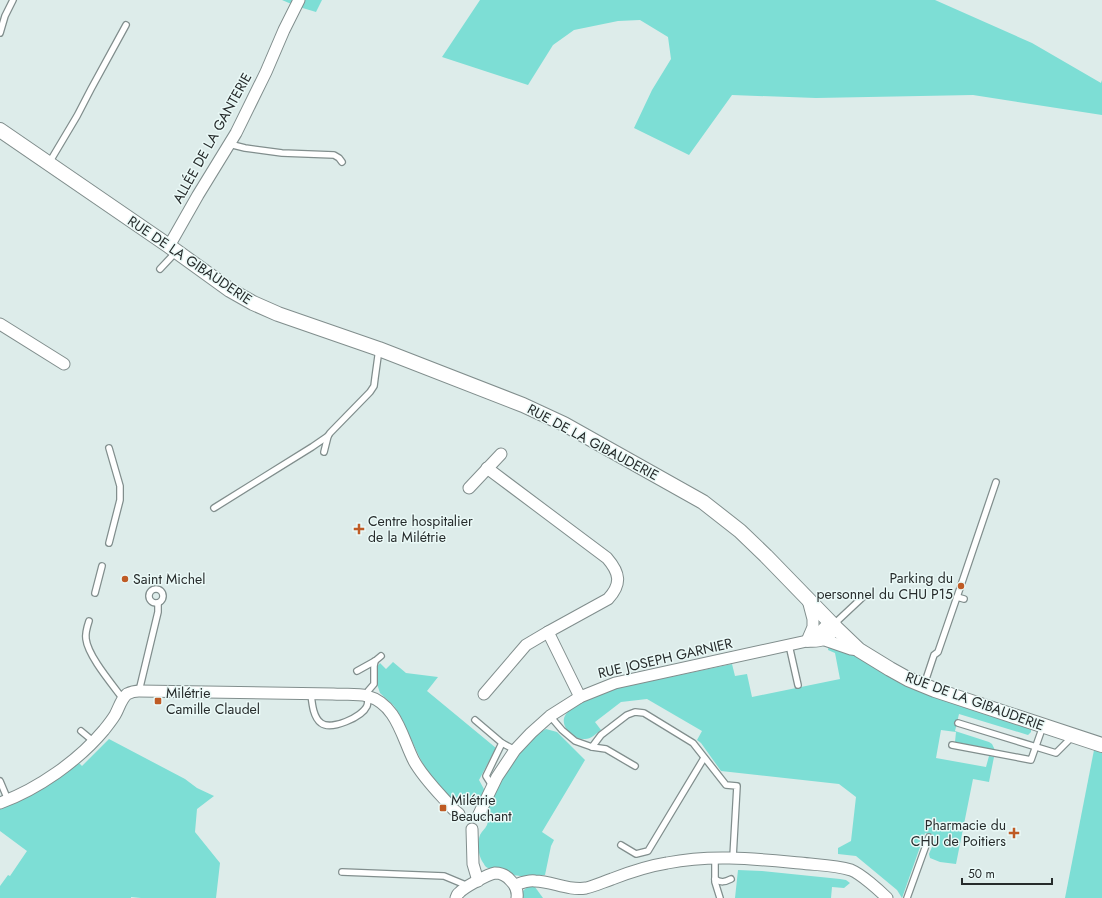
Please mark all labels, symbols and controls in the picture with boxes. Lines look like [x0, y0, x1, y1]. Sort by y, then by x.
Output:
street label: ALLÉE DE LA GANTERIE [168, 69, 256, 207]
street label: RUE DE LA GIBAUDERIE [124, 211, 256, 309]
street label: RUE DE LA GIBAUDERIE [524, 399, 662, 485]
place label: Centre hospitalier de la Milétrie [368, 511, 473, 547]
marker: Centre hospitalier de la Milétrie [353, 523, 365, 535]
place label: Parking du personnel du CHU P15 [816, 568, 953, 604]
place label: Saint Michel [133, 569, 205, 589]
marker: Saint Michel [120, 574, 130, 584]
marker: Parking du personnel du CHU P15 [956, 581, 966, 591]
street label: RUE JOSEPH GARNIER [596, 633, 734, 683]
street label: RUE DE LA GIBAUDERIE [903, 667, 1047, 735]
place label: Milétrie Camille Claudel [166, 683, 260, 719]
marker: Milétrie Camille Claudel [153, 696, 163, 706]
place label: Milétrie Beauchant [451, 790, 512, 826]
marker: Milétrie Beauchant [438, 803, 448, 813]
place label: Pharmacie du CHU de Poitiers [911, 815, 1006, 851]
marker: Pharmacie du CHU de Poitiers [1009, 828, 1019, 838]
scale bar [962, 860, 1052, 886]
text: 50 m [968, 865, 995, 883]

